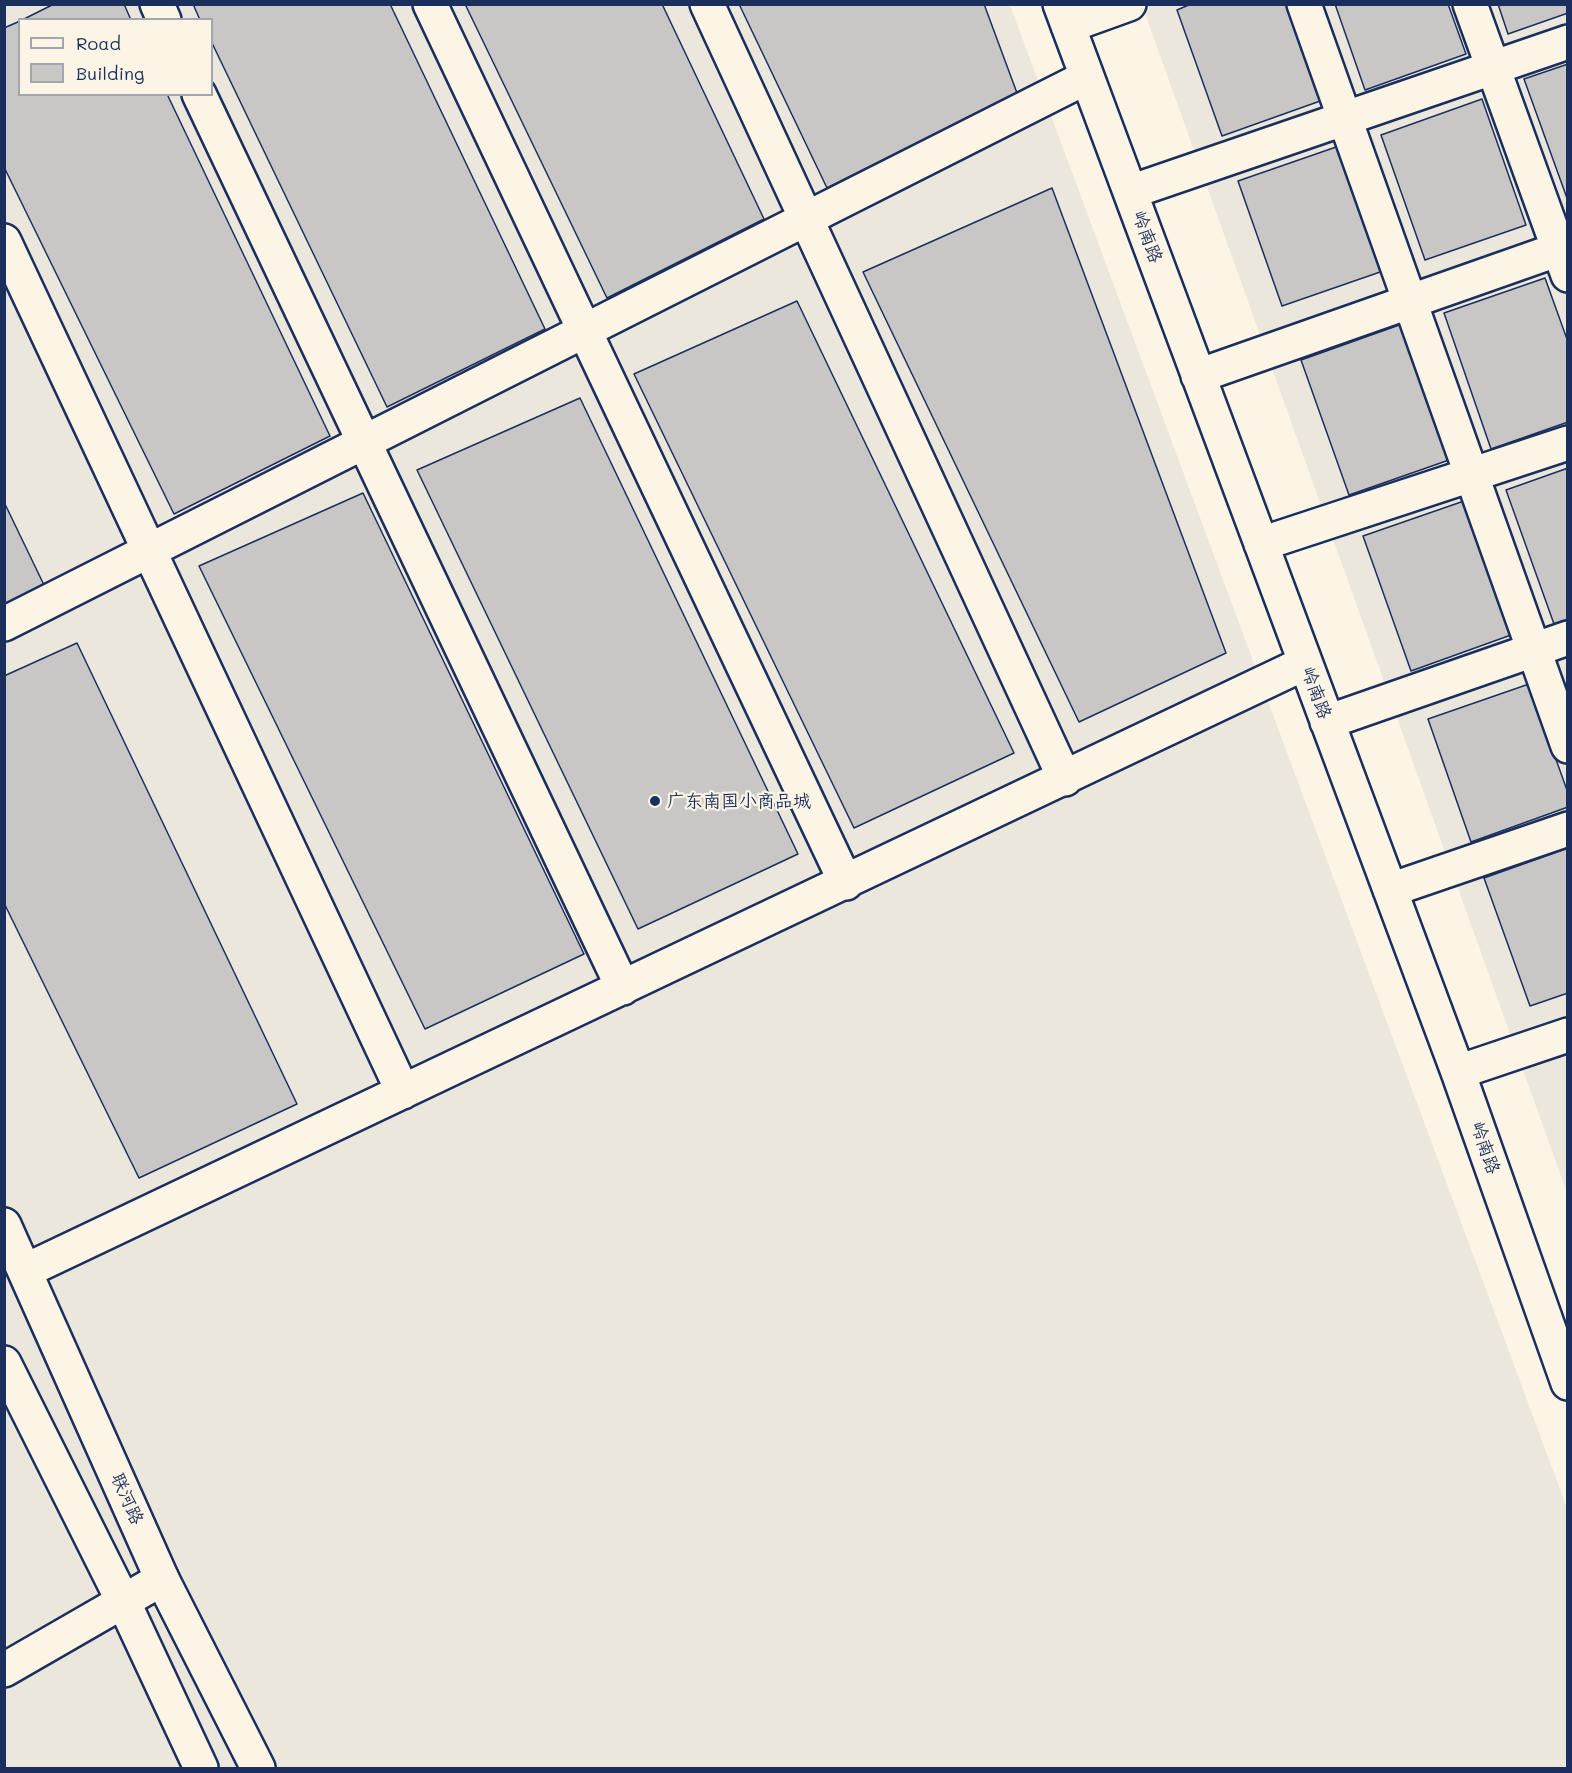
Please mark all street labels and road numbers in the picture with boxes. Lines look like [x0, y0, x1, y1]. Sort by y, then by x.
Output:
street label: 岭南路 [1128, 208, 1166, 266]
street label: 岭南路 [1297, 664, 1335, 722]
street label: 岭南路 [1466, 1119, 1504, 1177]
street label: 联河路 [106, 1470, 148, 1528]

